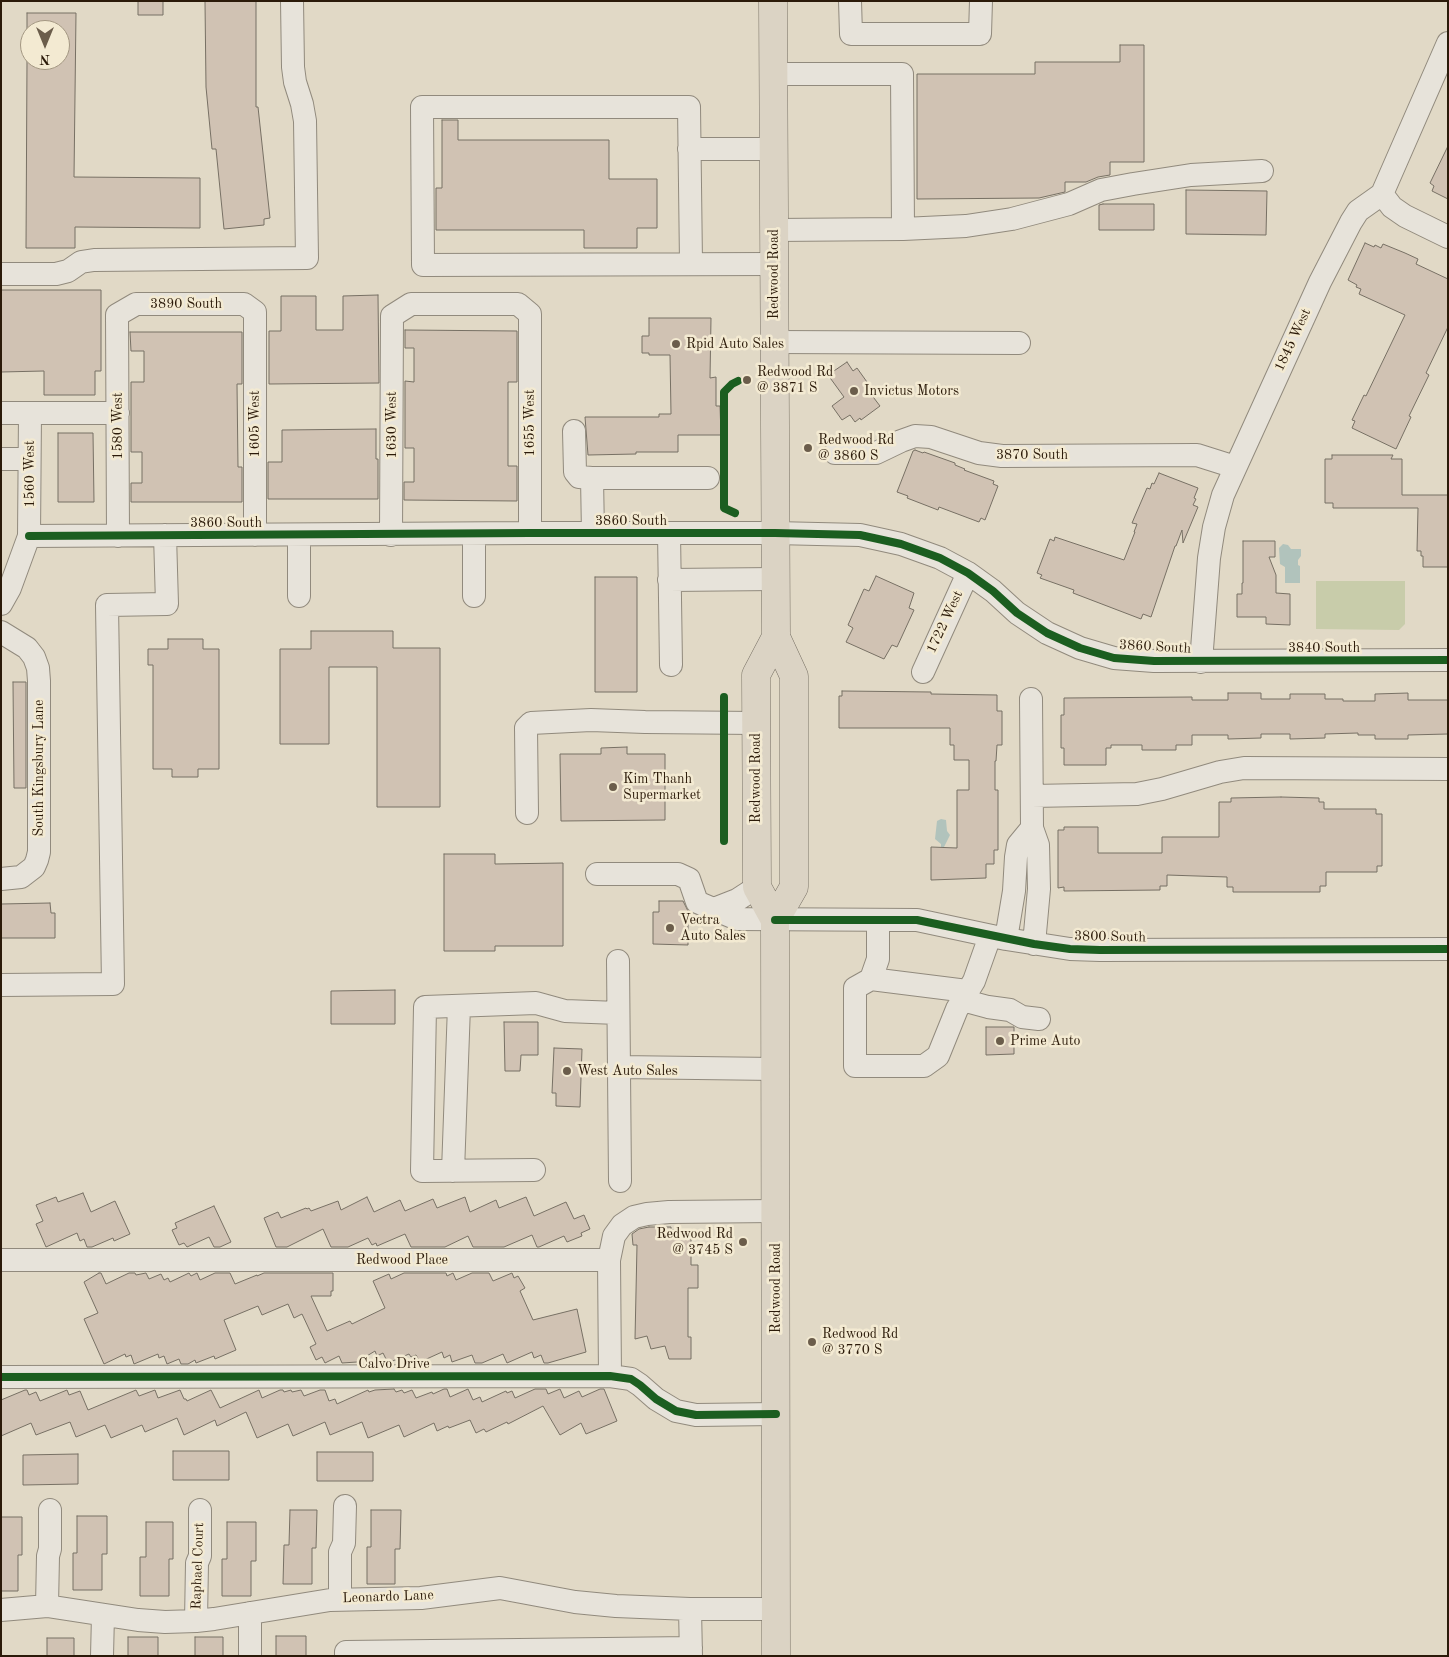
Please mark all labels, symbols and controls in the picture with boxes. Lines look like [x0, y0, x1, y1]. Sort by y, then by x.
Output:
north arrow [20, 20, 70, 70]
text: N [40, 52, 50, 66]
street label: Redwood Road [766, 229, 782, 319]
street label: 3890 South [150, 296, 222, 312]
street label: 1845 West [1271, 306, 1315, 374]
place label: Rpid Auto Sales [686, 336, 784, 352]
marker: Rpid Auto Sales [670, 338, 682, 350]
place label: Redwood Rd @ 3871 S [757, 364, 833, 397]
marker: Redwood Rd @ 3871 S [741, 374, 753, 386]
place label: Invictus Motors [864, 383, 959, 399]
marker: Invictus Motors [848, 385, 860, 397]
street label: 1655 West [522, 389, 538, 457]
street label: 1605 West [247, 390, 263, 458]
street label: 1630 West [384, 391, 400, 459]
street label: 1580 West [110, 392, 126, 460]
place label: Redwood Rd @ 3860 S [818, 432, 894, 464]
street label: 1560 West [22, 440, 38, 508]
marker: Redwood Rd @ 3860 S [802, 442, 814, 454]
street label: 3870 South [996, 447, 1068, 463]
street label: 3860 South [595, 513, 667, 529]
street label: 3860 South [190, 515, 262, 531]
street label: 1722 West [923, 588, 967, 656]
street label: 3860 South [1119, 637, 1191, 657]
street label: 3840 South [1288, 640, 1360, 656]
street label: South Kingsbury Lane [31, 699, 47, 837]
street label: Redwood Road [748, 733, 764, 823]
place label: Kim Thanh Supermarket [623, 771, 701, 804]
marker: Kim Thanh Supermarket [607, 781, 619, 793]
place label: Vectra Auto Sales [680, 912, 746, 944]
marker: Vectra Auto Sales [664, 922, 676, 934]
street label: 3800 South [1074, 928, 1146, 946]
place label: Prime Auto [1010, 1033, 1081, 1049]
marker: Prime Auto [994, 1035, 1006, 1047]
place label: West Auto Sales [577, 1063, 678, 1079]
marker: West Auto Sales [561, 1065, 573, 1077]
place label: Redwood Rd @ 3745 S [657, 1226, 733, 1258]
marker: Redwood Rd @ 3745 S [737, 1236, 749, 1248]
street label: Redwood Road [768, 1243, 784, 1333]
street label: Redwood Place [356, 1252, 448, 1268]
place label: Redwood Rd @ 3770 S [822, 1326, 898, 1358]
marker: Redwood Rd @ 3770 S [806, 1336, 818, 1348]
street label: Calvo Drive [358, 1356, 430, 1372]
street label: Raphael Court [188, 1522, 208, 1610]
street label: Leonardo Lane [342, 1587, 434, 1607]

